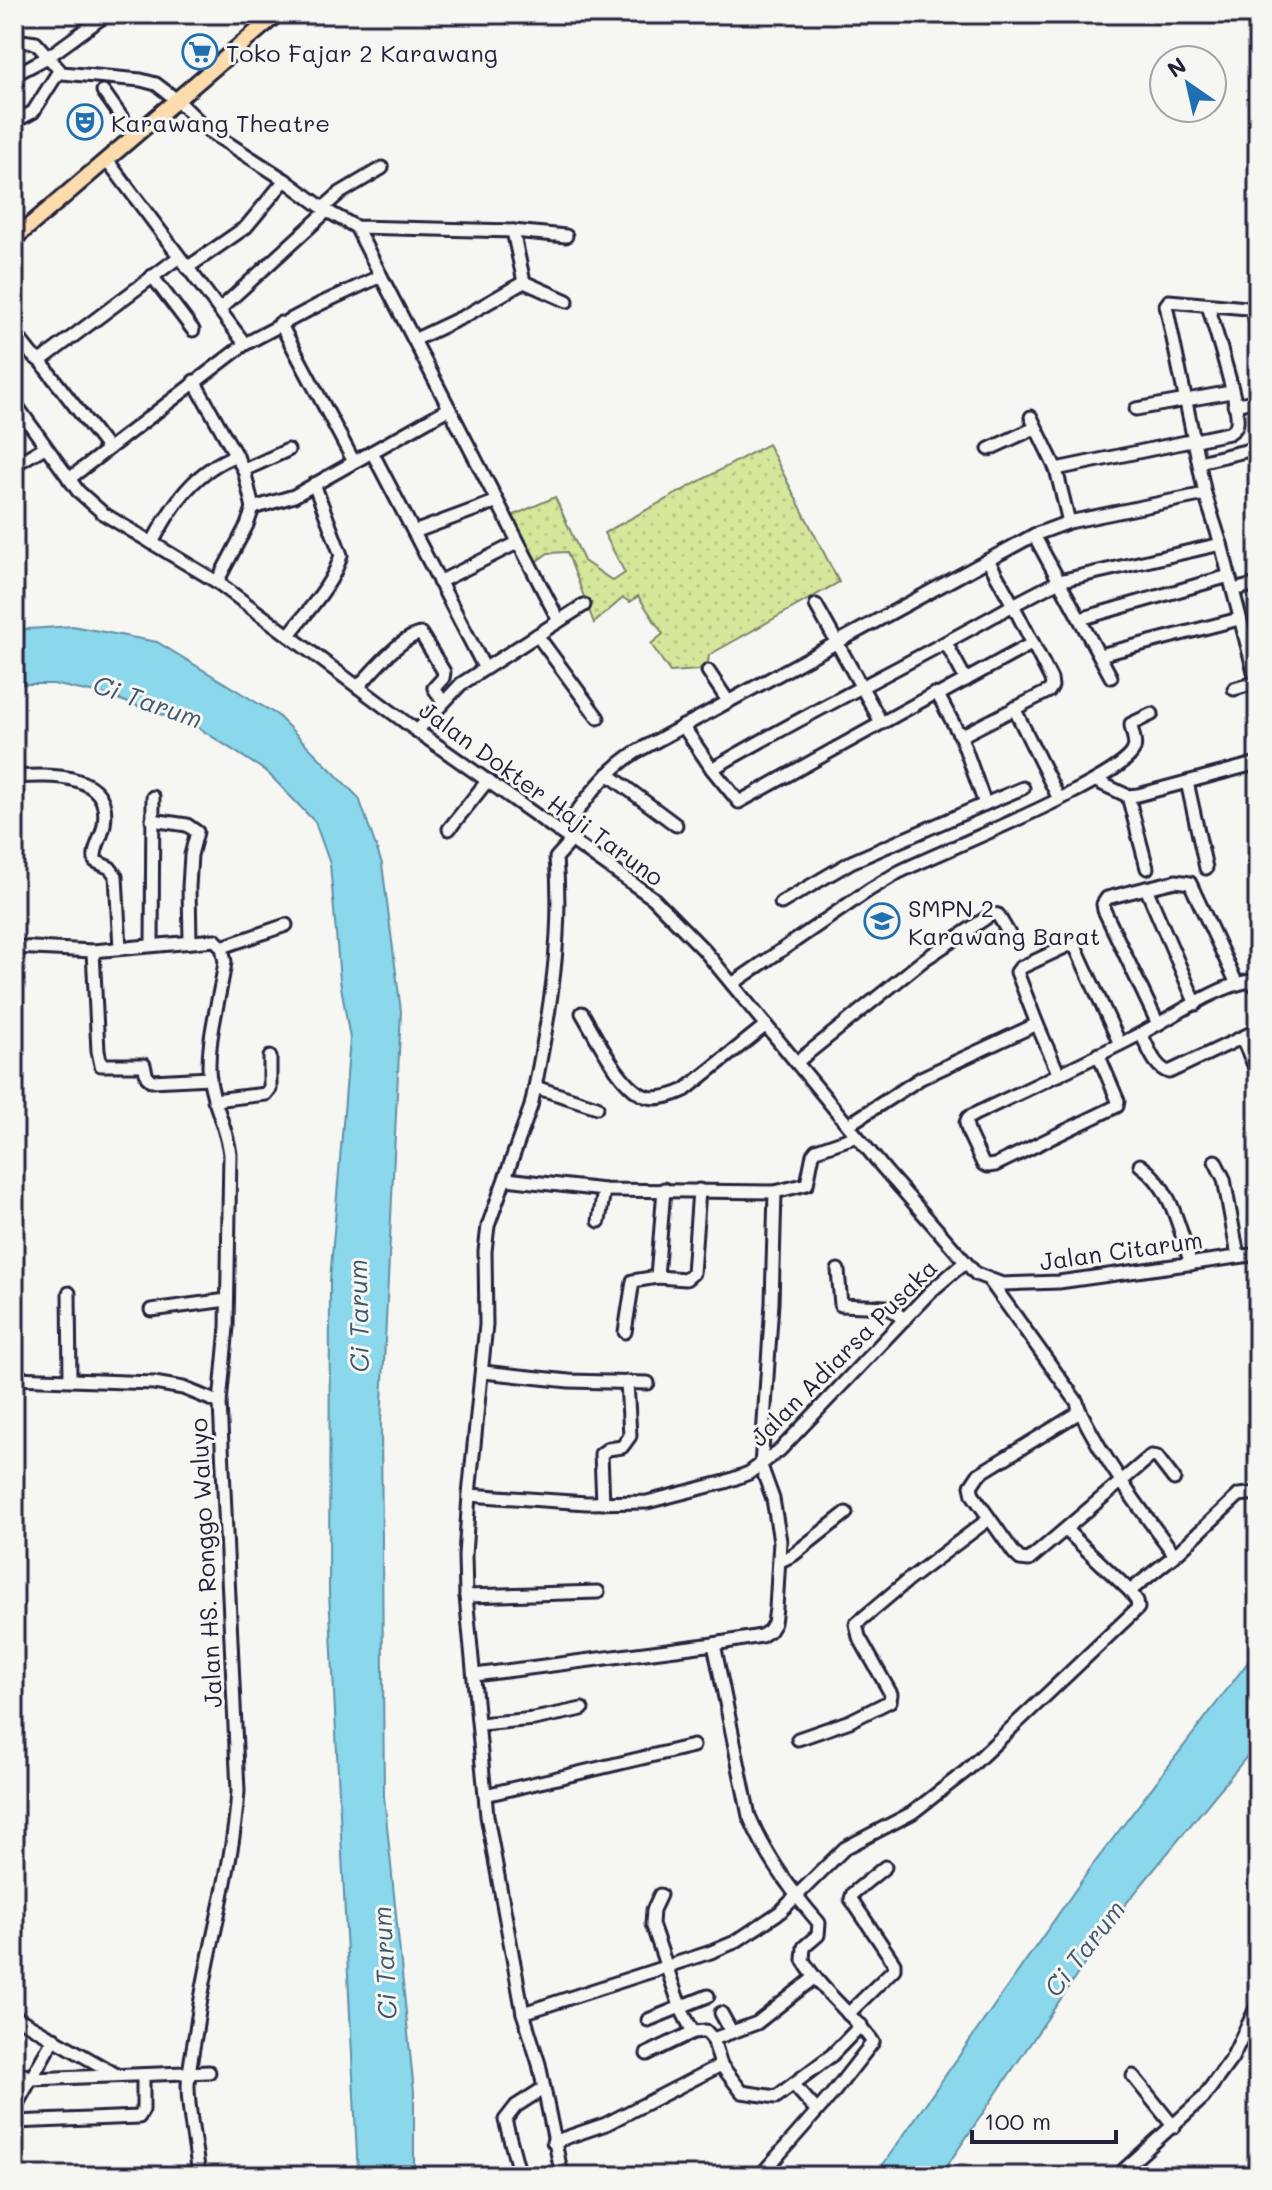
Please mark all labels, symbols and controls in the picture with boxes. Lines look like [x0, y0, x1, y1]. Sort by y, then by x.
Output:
supermarket icon: Toko Fajar 2 Karawang [181, 33, 219, 71]
place label: Toko Fajar 2 Karawang [226, 37, 498, 68]
north arrow [1148, 44, 1228, 124]
text: N [1162, 50, 1192, 84]
theatre icon: Karawang Theatre [66, 103, 104, 141]
place label: Karawang Theatre [111, 107, 330, 138]
water label: Ci Tarum [89, 666, 207, 736]
street label: Jalan Dokter Haji Taruno [414, 694, 670, 892]
place label: SMPN 2 Karawang Barat [908, 892, 1100, 951]
school or university icon: SMPN 2 Karawang Barat [863, 902, 901, 940]
street label: Jalan Citarum [1037, 1223, 1205, 1277]
street label: Jalan Adiarsa Pusaka [743, 1252, 943, 1452]
water label: Ci Tarum [340, 1259, 376, 1373]
street label: Jalan HS. Ronggo Waluyo [182, 1417, 228, 1709]
water label: Ci Tarum [1036, 1893, 1132, 2003]
water label: Ci Tarum [364, 1905, 404, 2021]
scale bar [972, 2094, 1116, 2144]
text: 100 m [984, 2105, 1051, 2136]

